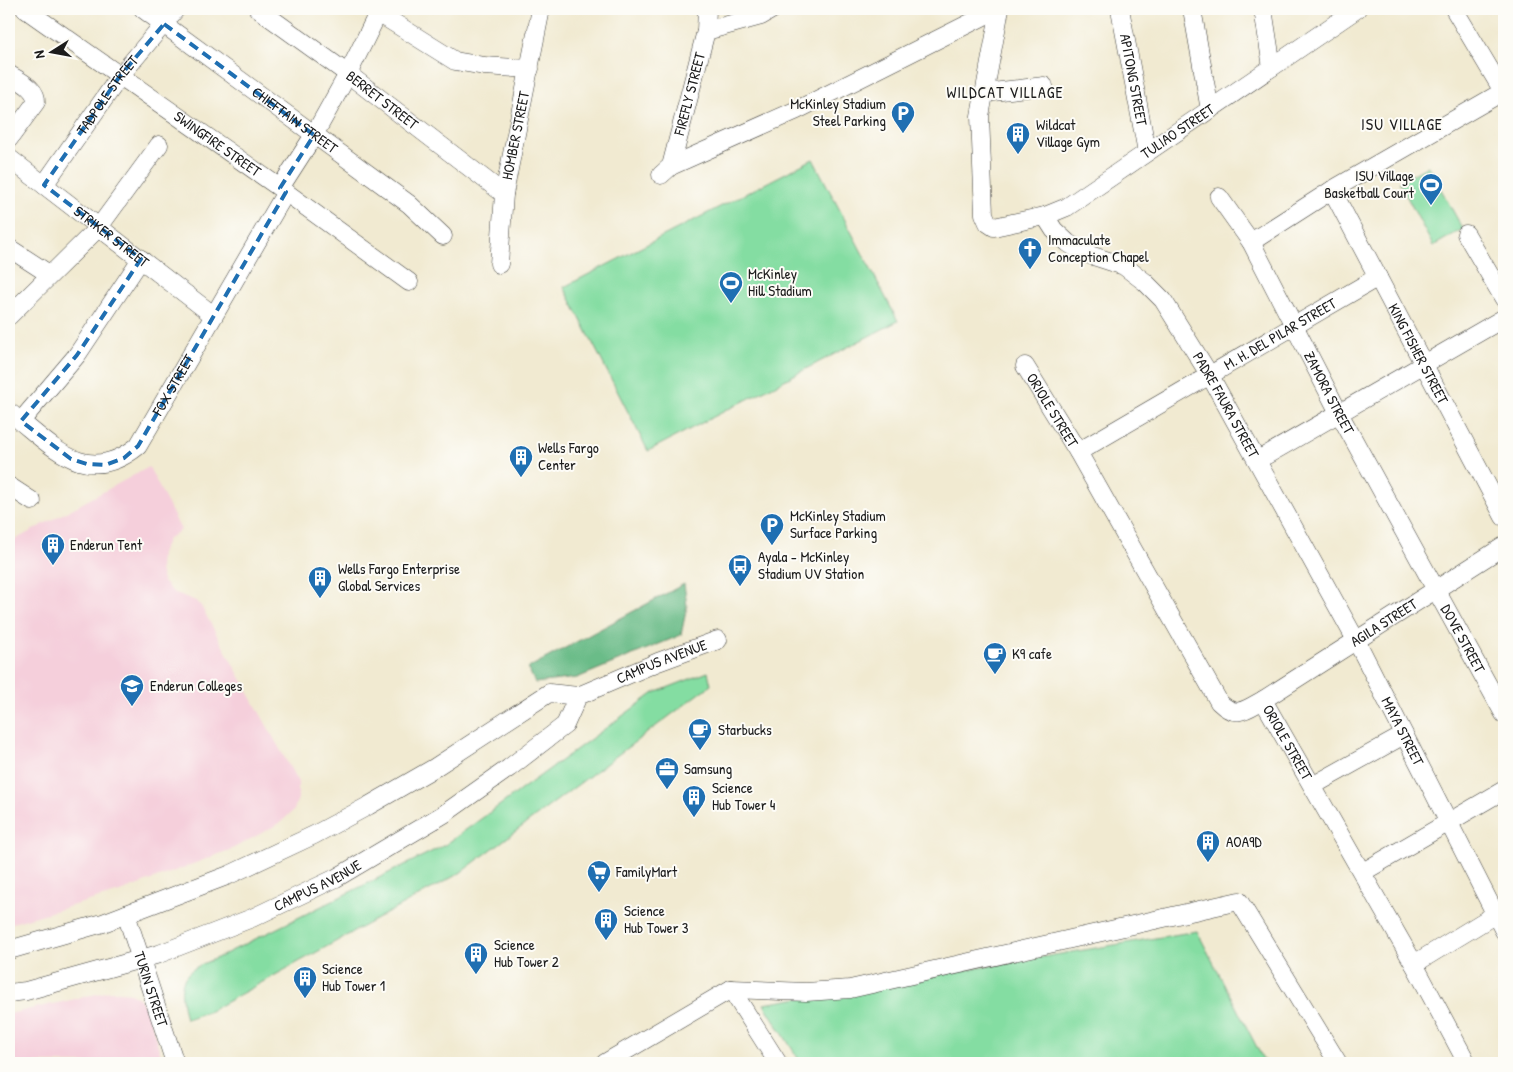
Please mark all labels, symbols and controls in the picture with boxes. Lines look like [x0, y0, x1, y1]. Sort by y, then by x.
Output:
north arrow [28, 28, 78, 78]
street label: APITONG STREET [1115, 32, 1153, 128]
text: N [29, 49, 49, 60]
street label: FIREFLY STREET [668, 49, 710, 138]
street label: TADPOLE STREET [71, 50, 144, 139]
street label: BERRET STREET [342, 65, 424, 135]
street label: CHIEFTAIN STREET [248, 81, 343, 159]
district label: WILDCAT VILLAGE [946, 81, 1064, 103]
street label: HOMBER STREET [496, 88, 535, 181]
place label: McKinley Stadium Steel Parking [790, 93, 886, 131]
street label: TULIAO STREET [1137, 98, 1219, 164]
parking icon: McKinley Stadium Steel Parking [890, 100, 916, 134]
street label: SWINGFIRE STREET [170, 106, 266, 182]
district label: ISU VILLAGE [1361, 113, 1443, 135]
place label: Wildcat Village Gym [1036, 114, 1100, 152]
building icon: Wildcat Village Gym [1005, 121, 1031, 155]
place label: ISU Village Basketball Court [1324, 165, 1415, 203]
sports icon: ISU Village Basketball Court [1418, 172, 1444, 206]
street label: STRIKER STREET [69, 200, 154, 273]
place label: Immaculate Conception Chapel [1048, 229, 1149, 267]
church icon: Immaculate Conception Chapel [1017, 236, 1043, 270]
place label: McKinley Hill Stadium [748, 263, 812, 301]
sports icon: McKinley Hill Stadium [718, 270, 744, 304]
street label: M. H. DEL PILAR STREET [1220, 292, 1341, 375]
street label: KING FISHER STREET [1383, 299, 1454, 408]
street label: PADRE FAURA STREET [1188, 348, 1265, 462]
street label: ZAMORA STREET [1299, 348, 1360, 439]
street label: FOX STREET [146, 350, 200, 420]
street label: ORIOLE STREET [1022, 369, 1084, 452]
place label: Wells Fargo Center [538, 437, 599, 475]
building icon: Wells Fargo Center [508, 444, 534, 478]
place label: McKinley Stadium Surface Parking [790, 505, 886, 543]
parking icon: McKinley Stadium Surface Parking [759, 512, 785, 546]
building icon: Enderun Tent [40, 532, 66, 566]
place label: Enderun Tent [70, 534, 143, 555]
place label: Ayala - McKinley Stadium UV Station [758, 546, 864, 584]
bus stop icon: Ayala - McKinley Stadium UV Station [727, 553, 753, 587]
place label: Wells Fargo Enterprise Global Services [338, 558, 460, 596]
building icon: Wells Fargo Enterprise Global Services [307, 565, 333, 599]
street label: AGILA STREET [1346, 593, 1422, 652]
street label: DOVE STREET [1436, 601, 1491, 677]
street label: CAMPUS AVENUE [613, 634, 710, 688]
cafe icon: K9 cafe [982, 641, 1008, 675]
place label: K9 cafe [1012, 643, 1052, 664]
school or university icon: Enderun Colleges [119, 673, 145, 707]
place label: Enderun Colleges [150, 675, 243, 696]
street label: MAYA STREET [1377, 693, 1430, 770]
street label: ORIOLE STREET [1258, 701, 1318, 785]
cafe icon: Starbucks [687, 717, 713, 751]
place label: Starbucks [718, 719, 772, 740]
office icon: Samsung [654, 756, 680, 790]
place label: Samsung [684, 758, 733, 779]
place label: Science Hub Tower 4 [712, 777, 776, 815]
building icon: Science Hub Tower 4 [681, 784, 707, 818]
building icon: AOA9D [1195, 829, 1221, 863]
place label: AOA9D [1226, 831, 1262, 852]
street label: CAMPUS AVENUE [270, 854, 365, 916]
supermarket icon: FamilyMart [586, 859, 612, 893]
place label: FamilyMart [615, 861, 678, 882]
place label: Science Hub Tower 3 [624, 900, 689, 938]
building icon: Science Hub Tower 3 [593, 907, 619, 941]
place label: Science Hub Tower 2 [494, 934, 559, 972]
building icon: Science Hub Tower 2 [463, 941, 489, 975]
street label: TURIN STREET [129, 949, 174, 1030]
place label: Science Hub Tower 1 [322, 958, 385, 996]
building icon: Science Hub Tower 1 [292, 965, 318, 999]

